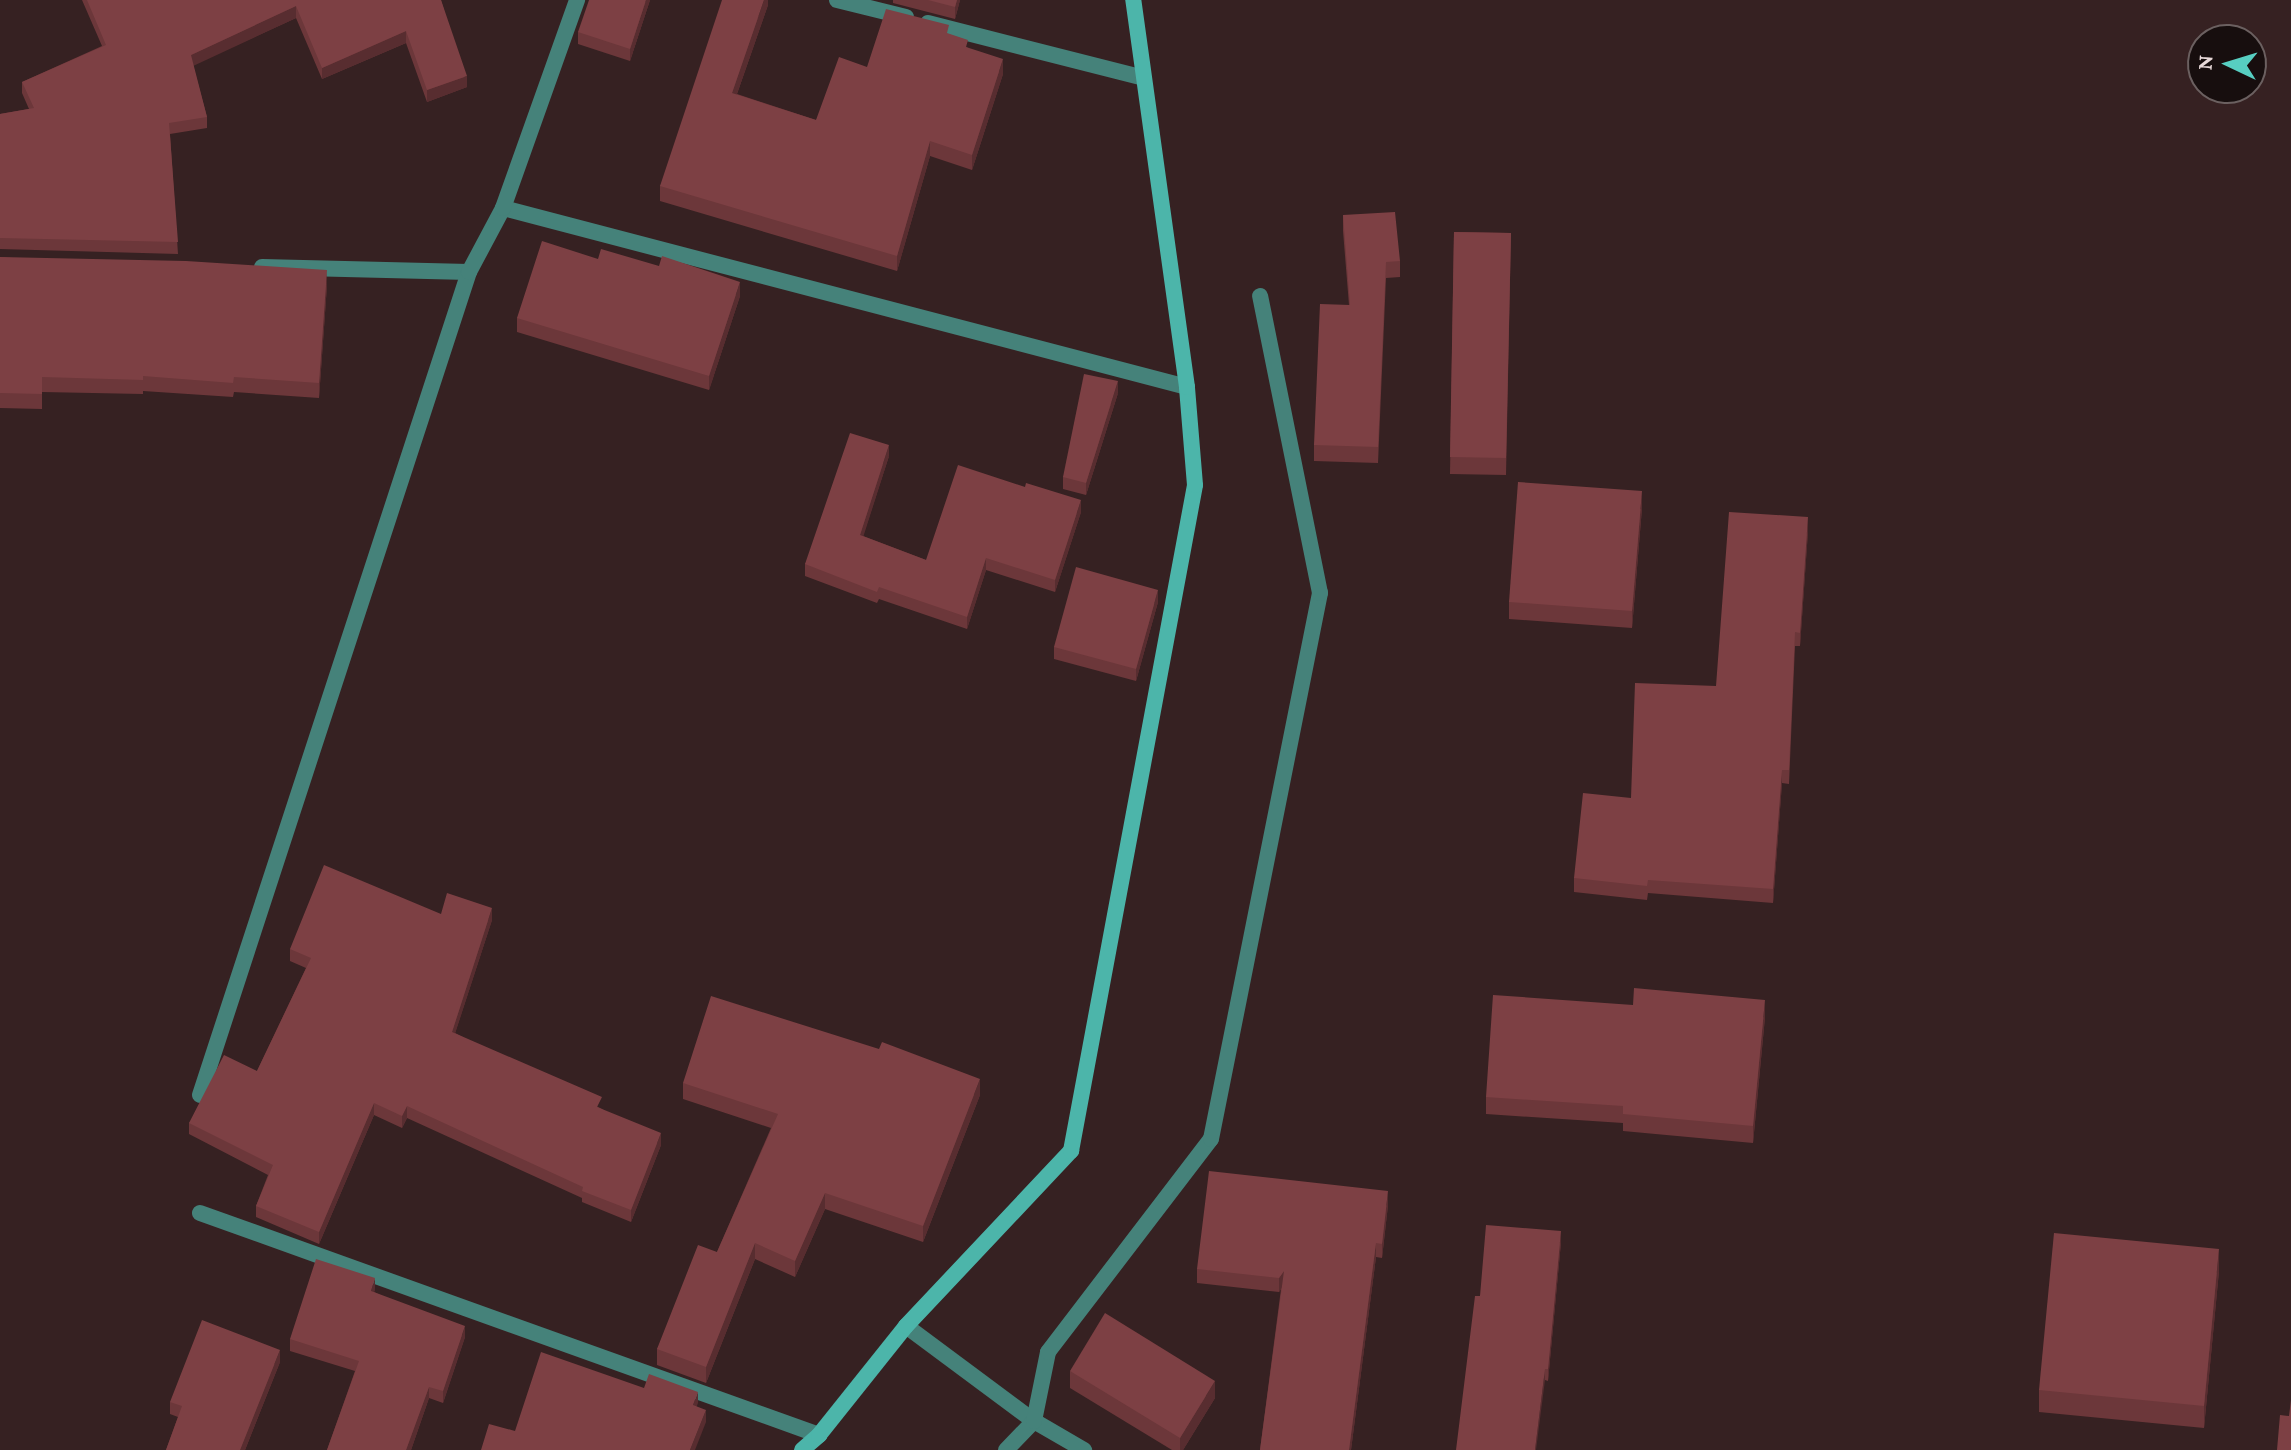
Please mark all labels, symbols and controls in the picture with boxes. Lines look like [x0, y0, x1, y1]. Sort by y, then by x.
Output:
north arrow [2187, 24, 2267, 104]
text: N [2192, 54, 2218, 71]

